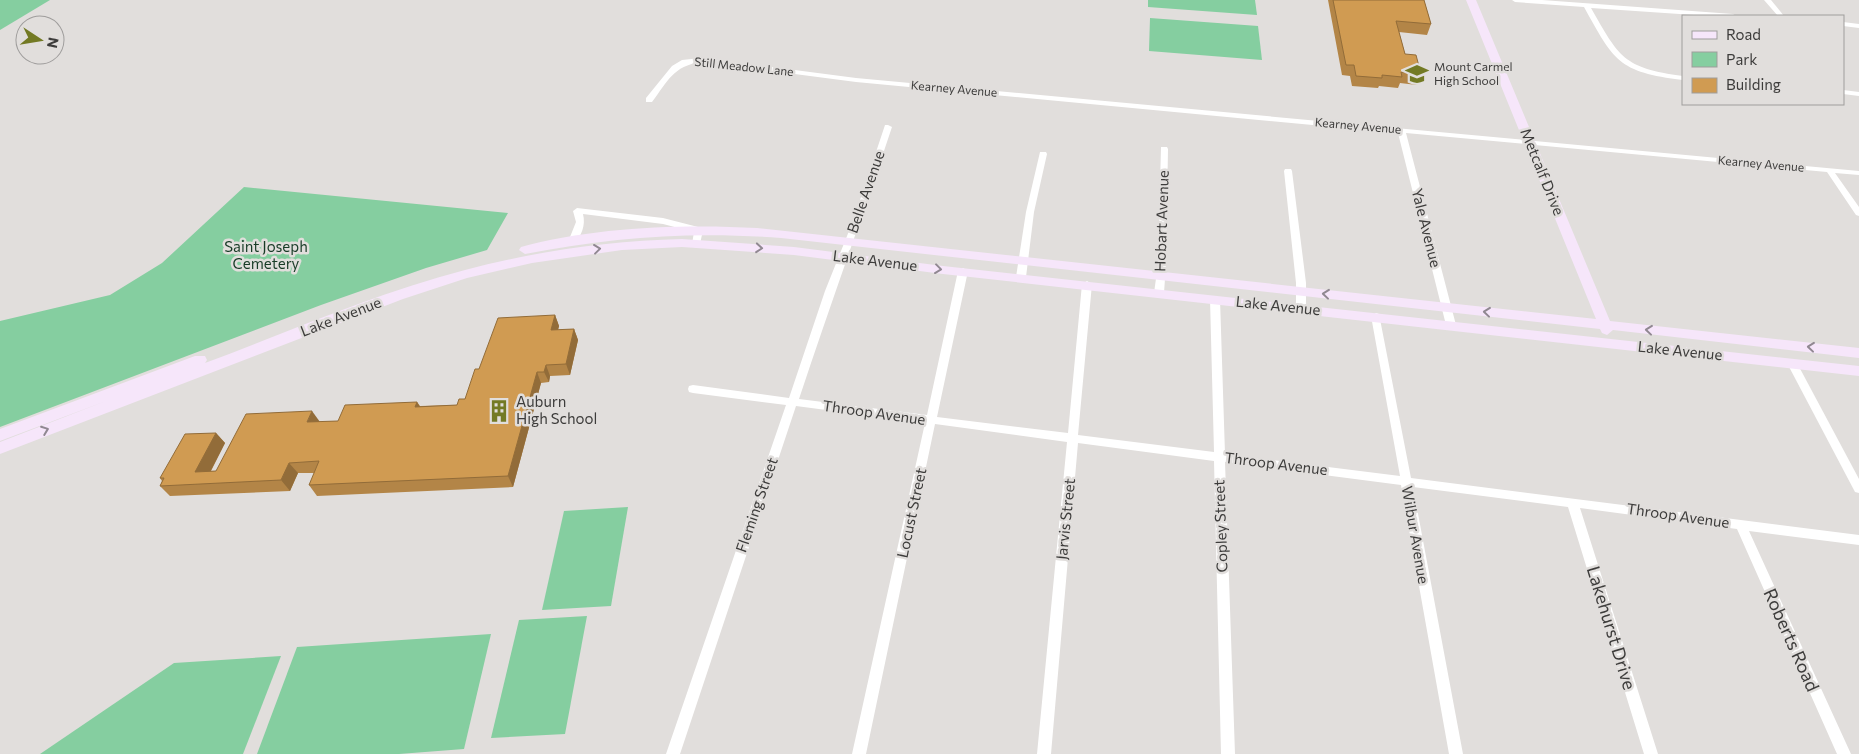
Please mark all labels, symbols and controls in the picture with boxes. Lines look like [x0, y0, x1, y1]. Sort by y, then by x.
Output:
north arrow [15, 15, 65, 65]
legend [1682, 15, 1844, 105]
text: Road [1726, 25, 1761, 43]
text: N [44, 36, 63, 50]
text: Park [1726, 50, 1757, 68]
street label: Still Meadow Lane [694, 54, 794, 78]
place label: Mount Carmel High School [1434, 59, 1513, 87]
school or university icon: Mount Carmel High School [1404, 61, 1430, 87]
text: Building [1726, 75, 1781, 93]
street label: Kearney Avenue [910, 77, 998, 99]
street label: Kearney Avenue [1314, 114, 1402, 136]
street label: Metcalf Drive [1517, 125, 1569, 218]
street label: Belle Avenue [843, 148, 888, 235]
street label: Kearney Avenue [1717, 152, 1805, 174]
street label: Hobart Avenue [1150, 170, 1172, 272]
street label: Yale Avenue [1408, 186, 1445, 269]
park label: Saint Joseph Cemetery [224, 237, 308, 272]
one-way arrow [756, 242, 764, 253]
one-way arrow [594, 244, 602, 255]
street label: Lake Avenue [832, 246, 918, 274]
one-way arrow [934, 263, 942, 274]
one-way arrow [1322, 289, 1330, 300]
street label: Lake Avenue [298, 292, 384, 340]
street label: Lake Avenue [1235, 292, 1321, 318]
one-way arrow [1483, 307, 1491, 318]
one-way arrow [1645, 325, 1653, 336]
street label: Lake Avenue [1637, 337, 1723, 363]
one-way arrow [1806, 342, 1814, 353]
place label: Auburn High School [516, 392, 597, 427]
street label: Throop Avenue [822, 396, 927, 428]
building icon: Auburn High School [486, 398, 512, 424]
one-way arrow [41, 426, 49, 436]
street label: Throop Avenue [1224, 448, 1329, 478]
street label: Fleming Street [731, 455, 781, 555]
street label: Locust Street [893, 466, 929, 559]
street label: Jarvis Street [1052, 477, 1078, 561]
street label: Copley Street [1209, 479, 1231, 573]
street label: Wilbur Avenue [1399, 484, 1433, 585]
street label: Throop Avenue [1626, 499, 1731, 531]
street label: Lakehurst Drive [1583, 563, 1641, 692]
street label: Roberts Road [1759, 585, 1824, 695]

